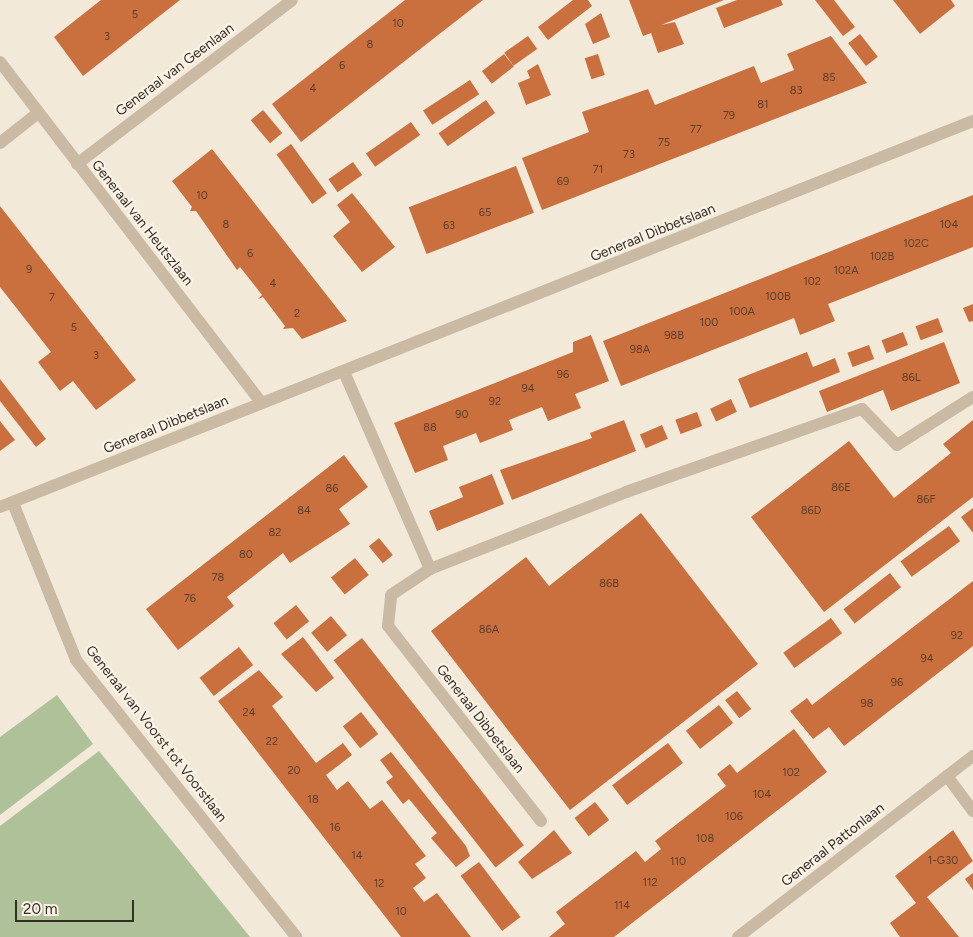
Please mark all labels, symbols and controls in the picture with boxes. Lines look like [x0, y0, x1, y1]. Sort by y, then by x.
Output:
house number: 5 [132, 8, 138, 22]
house number: 10 [392, 17, 404, 31]
street label: Generaal van Geenlaan [113, 20, 237, 120]
house number: 3 [104, 30, 110, 44]
house number: 8 [367, 38, 373, 52]
house number: 6 [339, 59, 345, 73]
house number: 85 [822, 71, 836, 85]
house number: 4 [310, 82, 316, 96]
house number: 83 [790, 84, 802, 98]
house number: 81 [757, 98, 769, 112]
house number: 79 [723, 109, 735, 123]
house number: 77 [690, 123, 702, 137]
house number: 75 [658, 136, 670, 150]
house number: 73 [623, 148, 635, 162]
street label: Generaal van Heutszlaan [88, 157, 196, 289]
house number: 71 [593, 163, 603, 177]
house number: 69 [557, 175, 569, 189]
house number: 10 [196, 189, 208, 203]
street label: Generaal Dibbetslaan [588, 200, 718, 266]
house number: 65 [479, 206, 491, 220]
house number: 8 [223, 218, 229, 232]
house number: 104 [940, 218, 958, 232]
house number: 63 [443, 219, 455, 233]
house number: 102C [903, 237, 929, 251]
house number: 6 [247, 247, 253, 261]
house number: 102B [870, 250, 894, 264]
house number: 9 [26, 263, 32, 277]
house number: 102A [833, 264, 859, 278]
house number: 102 [803, 275, 821, 289]
house number: 4 [270, 277, 276, 291]
house number: 100B [765, 290, 791, 304]
house number: 7 [49, 291, 55, 305]
house number: 100A [729, 305, 755, 319]
house number: 2 [294, 307, 300, 321]
house number: 100 [700, 316, 718, 330]
house number: 5 [71, 321, 77, 335]
house number: 98B [664, 329, 684, 343]
house number: 98A [630, 343, 650, 357]
house number: 3 [93, 349, 99, 363]
house number: 96 [557, 368, 569, 382]
house number: 86L [902, 371, 920, 385]
house number: 94 [521, 382, 535, 396]
street label: Generaal Dibbetslaan [101, 392, 231, 458]
house number: 92 [489, 395, 501, 409]
house number: 90 [455, 408, 469, 422]
house number: 88 [423, 421, 437, 435]
house number: 86E [831, 481, 851, 495]
house number: 86 [326, 482, 338, 496]
house number: 86F [917, 493, 935, 507]
house number: 84 [297, 504, 311, 518]
house number: 86D [801, 504, 821, 518]
house number: 82 [269, 526, 281, 540]
house number: 80 [239, 548, 253, 562]
house number: 78 [212, 571, 224, 585]
house number: 86B [599, 577, 619, 591]
house number: 76 [184, 592, 196, 606]
house number: 86A [479, 623, 499, 637]
house number: 92 [951, 629, 963, 643]
street label: Generaal van Voorst tot Voorstlaan [82, 642, 230, 826]
house number: 94 [920, 652, 934, 666]
street label: Generaal Dibbetslaan [432, 661, 528, 777]
house number: 96 [891, 676, 903, 690]
house number: 98 [861, 697, 873, 711]
house number: 24 [243, 706, 255, 720]
house number: 22 [266, 735, 278, 749]
house number: 20 [287, 764, 301, 778]
house number: 102 [782, 766, 800, 780]
house number: 104 [753, 788, 771, 802]
house number: 18 [307, 793, 319, 807]
street label: Generaal Pattonlaan [778, 800, 888, 890]
house number: 106 [725, 810, 743, 824]
house number: 16 [330, 821, 340, 835]
house number: 108 [696, 832, 714, 846]
house number: 14 [351, 849, 363, 863]
house number: 1-G30 [928, 854, 958, 868]
house number: 110 [670, 855, 686, 869]
house number: 112 [642, 876, 658, 890]
house number: 12 [374, 877, 384, 891]
scale bar [18, 890, 136, 922]
house number: 114 [614, 899, 630, 913]
text: 20 m [23, 900, 57, 918]
house number: 10 [395, 905, 407, 919]

